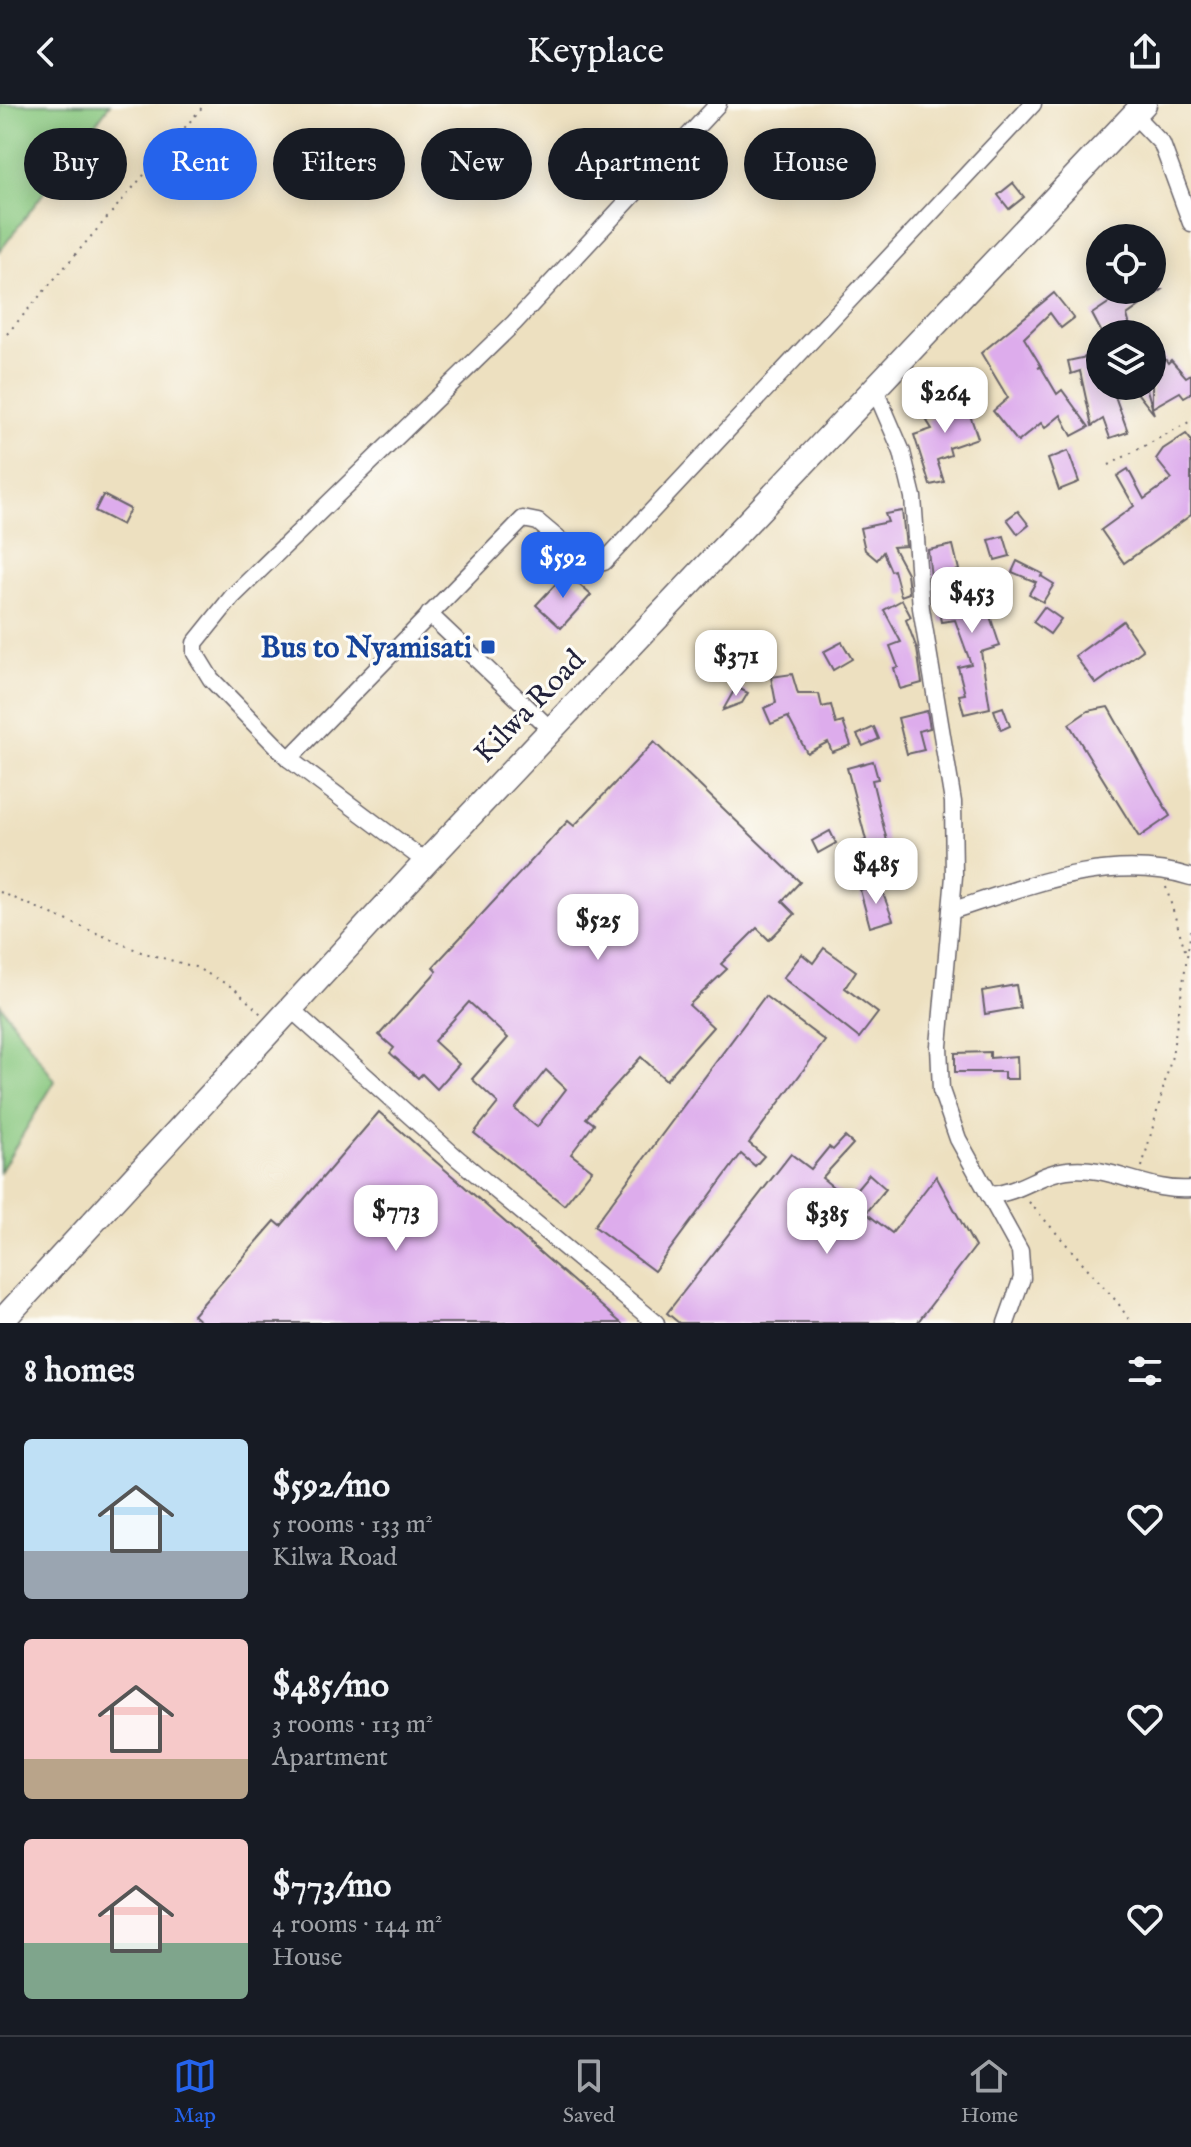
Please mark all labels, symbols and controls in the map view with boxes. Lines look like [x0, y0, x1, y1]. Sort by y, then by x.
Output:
text: Keyplace [527, 29, 664, 75]
icon: back [24, 30, 68, 74]
icon: share [1123, 30, 1167, 74]
chip: Buy [24, 128, 127, 200]
chip: Rent [143, 128, 257, 200]
chip: Filters [273, 128, 405, 200]
chip: New [421, 128, 532, 200]
chip: Apartment [548, 128, 728, 200]
chip: House [744, 128, 876, 200]
map controls [1086, 224, 1166, 400]
button: locate [1086, 224, 1166, 304]
button: layers [1086, 320, 1166, 400]
pin: $264 [898, 367, 992, 435]
text: $264 [920, 376, 970, 409]
pin: $592 [516, 532, 610, 600]
text: $592 [539, 541, 587, 574]
pin: $453 [925, 567, 1019, 635]
text: $453 [949, 576, 995, 609]
place label: Bus to Nyamisati [261, 630, 472, 668]
pin: $371 [689, 630, 783, 698]
marker: Bus to Nyamisati [479, 638, 497, 656]
text: $371 [713, 639, 759, 672]
street label: Kilwa Road [467, 642, 595, 773]
pin: $485 [829, 838, 923, 906]
text: $485 [853, 847, 899, 880]
pin: $525 [551, 894, 645, 962]
text: $525 [575, 903, 621, 936]
pin: $773 [349, 1185, 443, 1253]
pin: $385 [780, 1188, 874, 1256]
text: $773 [372, 1194, 420, 1227]
text: $385 [805, 1197, 849, 1230]
icon: filters [1123, 1349, 1167, 1393]
text: 8 homes [24, 1350, 135, 1393]
text: $592/mo [272, 1465, 390, 1508]
icon: home [88, 1471, 184, 1567]
icon: heart [1123, 1497, 1167, 1541]
text: 5 rooms · 133 m² [272, 1508, 433, 1541]
text: Kilwa Road [272, 1541, 397, 1574]
text: $485/mo [272, 1665, 389, 1708]
icon: home [88, 1671, 184, 1767]
icon: heart [1123, 1697, 1167, 1741]
text: 3 rooms · 113 m² [272, 1708, 433, 1741]
text: Apartment [272, 1741, 388, 1774]
text: $773/mo [272, 1865, 391, 1908]
icon: home [88, 1871, 184, 1967]
icon: heart [1123, 1897, 1167, 1941]
text: 4 rooms · 144 m² [272, 1908, 443, 1941]
text: House [272, 1941, 342, 1974]
tab: Map [173, 2054, 217, 2130]
tab: Saved [563, 2054, 615, 2130]
tab: Home [961, 2054, 1018, 2130]

